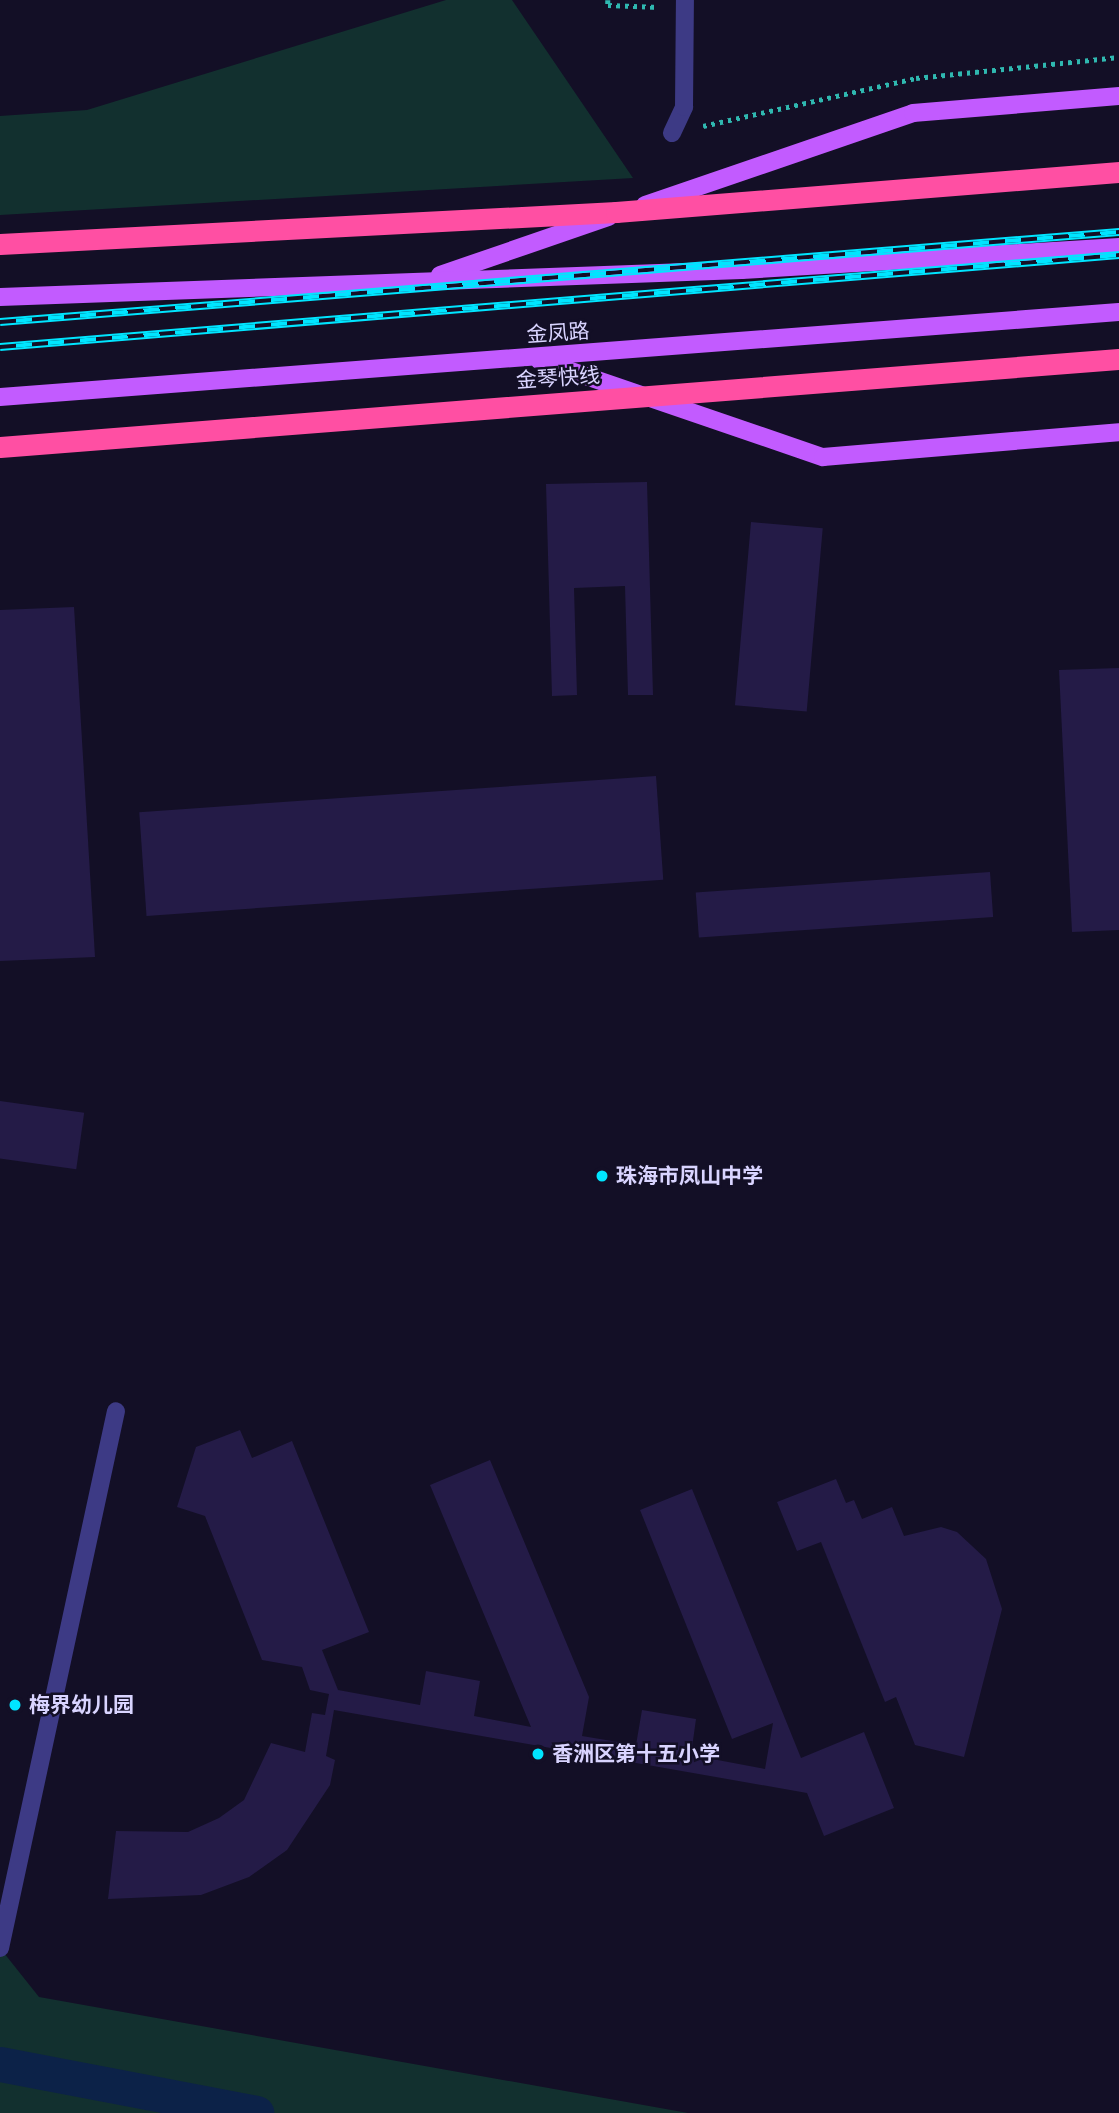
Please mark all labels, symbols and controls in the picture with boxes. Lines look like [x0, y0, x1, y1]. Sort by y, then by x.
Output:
street label: 金凤路 [526, 318, 590, 348]
street label: 金琴快线 [515, 363, 601, 393]
place label: 珠海市凤山中学 [616, 1163, 763, 1189]
marker: 珠海市凤山中学 [594, 1168, 610, 1184]
place label: 梅界幼儿园 [29, 1692, 134, 1718]
marker: 梅界幼儿园 [7, 1697, 23, 1713]
place label: 香洲区第十五小学 [552, 1741, 720, 1767]
marker: 香洲区第十五小学 [530, 1746, 546, 1762]

